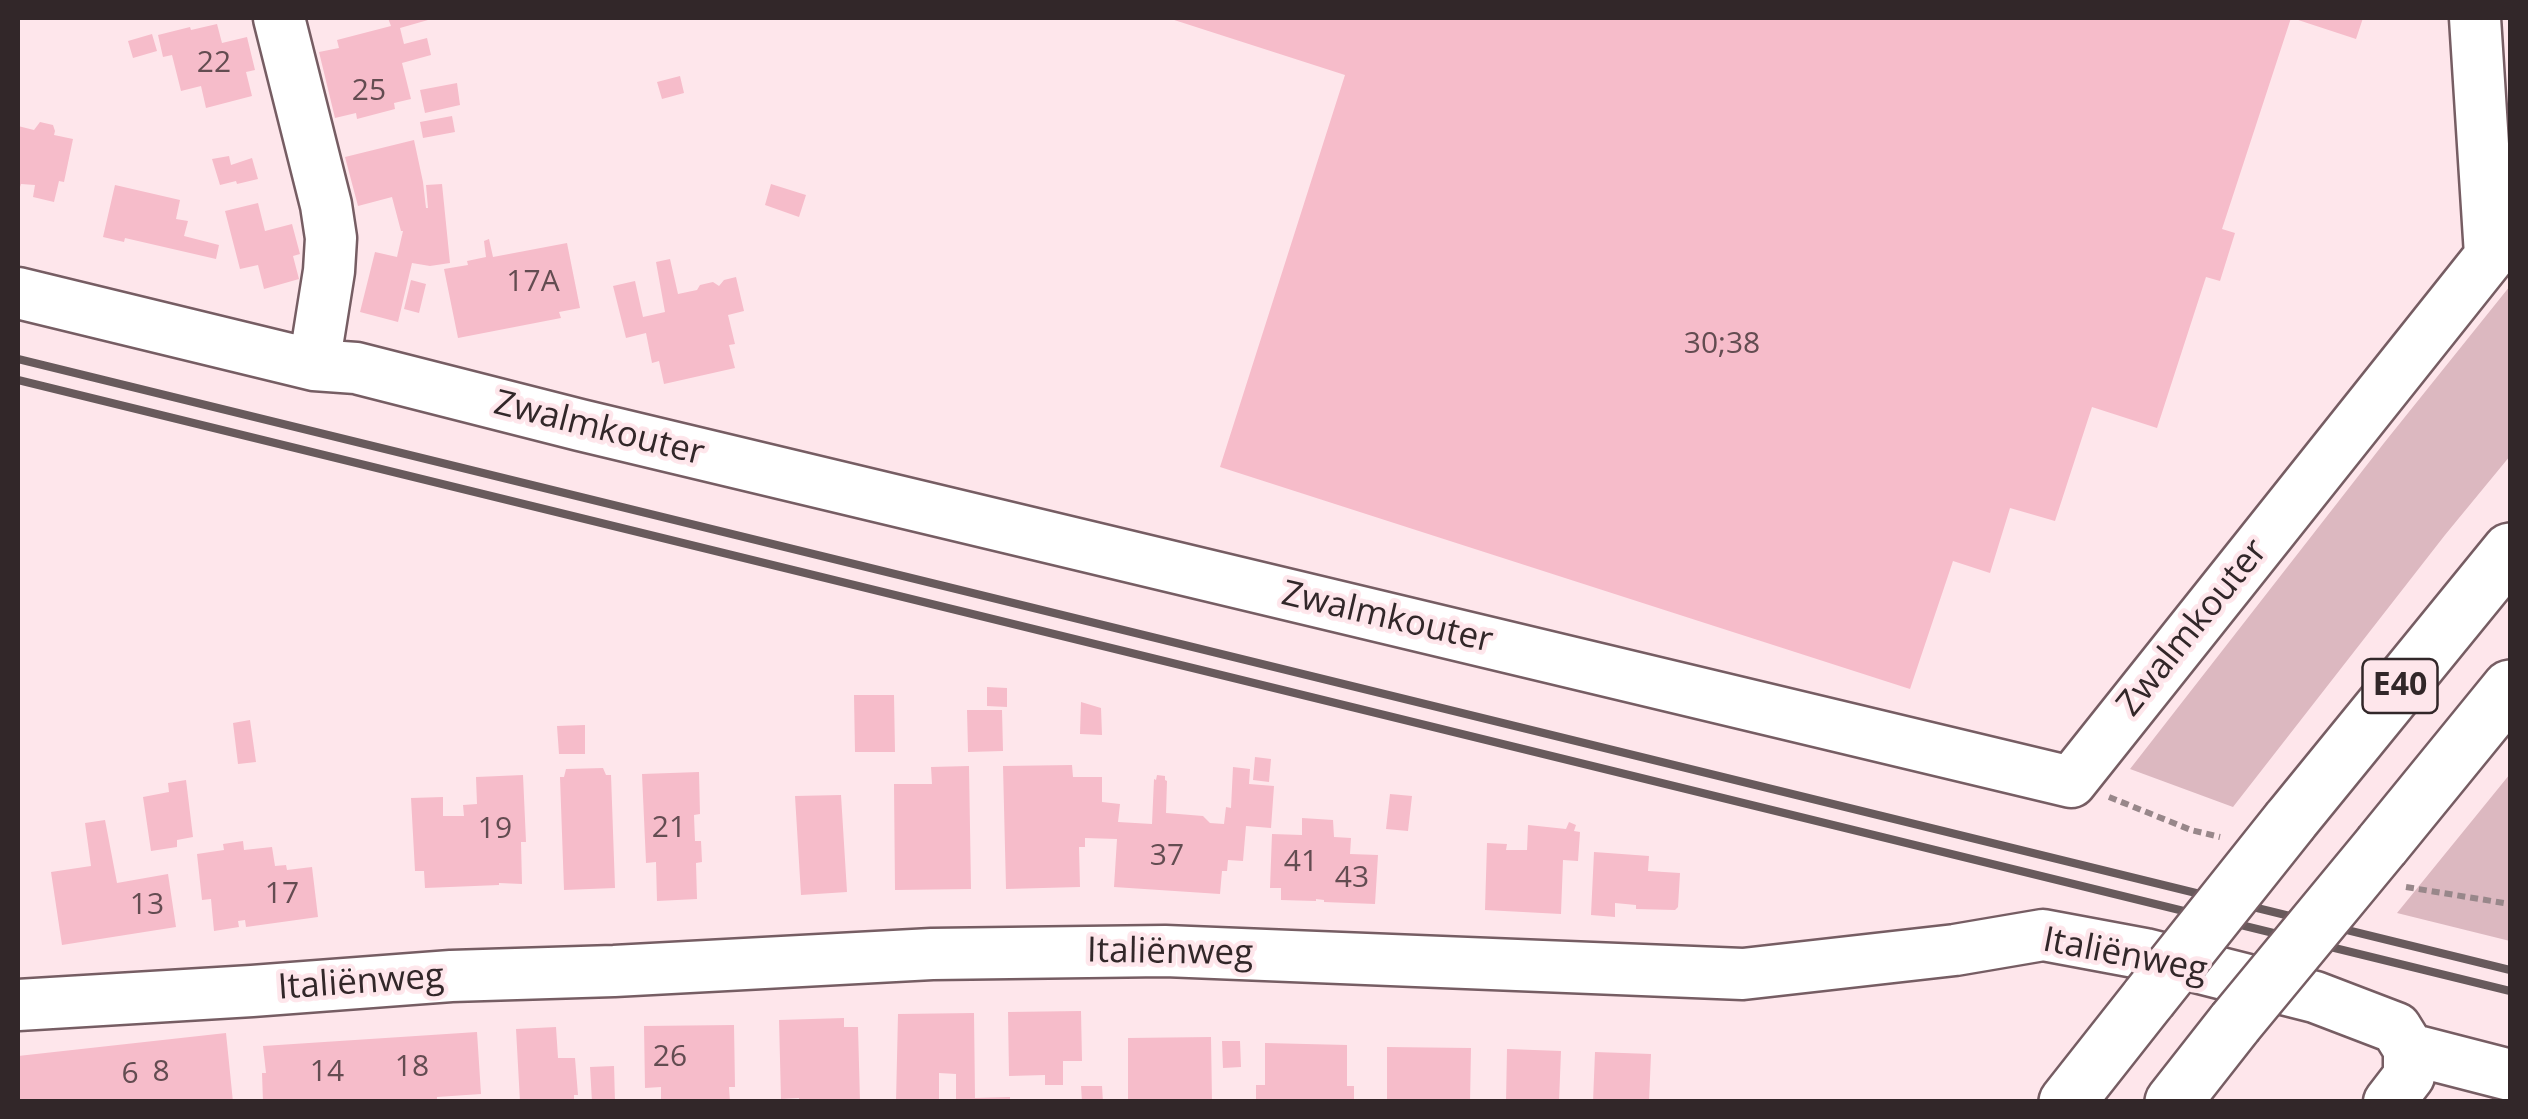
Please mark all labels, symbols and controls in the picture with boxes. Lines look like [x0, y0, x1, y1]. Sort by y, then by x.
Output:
house number: 22 [197, 45, 231, 81]
house number: 25 [352, 73, 386, 109]
house number: 17A [506, 264, 560, 300]
house number: 30;38 [1684, 326, 1760, 362]
street label: Zwalmkouter [490, 383, 708, 475]
street label: Zwalmkouter [2109, 531, 2277, 725]
street label: Zwalmkouter [1277, 573, 1497, 663]
road number: E40 [2362, 659, 2438, 713]
house number: 21 [652, 810, 686, 846]
house number: 19 [478, 811, 512, 847]
house number: 37 [1150, 838, 1184, 874]
house number: 41 [1284, 844, 1318, 880]
house number: 43 [1335, 860, 1369, 896]
house number: 17 [265, 876, 299, 912]
house number: 13 [130, 887, 164, 923]
street label: Italiënweg [2039, 920, 2211, 992]
street label: Italiënweg [1087, 931, 1253, 975]
street label: Italiënweg [277, 956, 445, 1010]
house number: 26 [653, 1039, 687, 1075]
house number: 18 [395, 1049, 429, 1085]
house number: 8 [152, 1054, 170, 1090]
house number: 14 [310, 1054, 344, 1090]
house number: 6 [121, 1056, 139, 1092]

